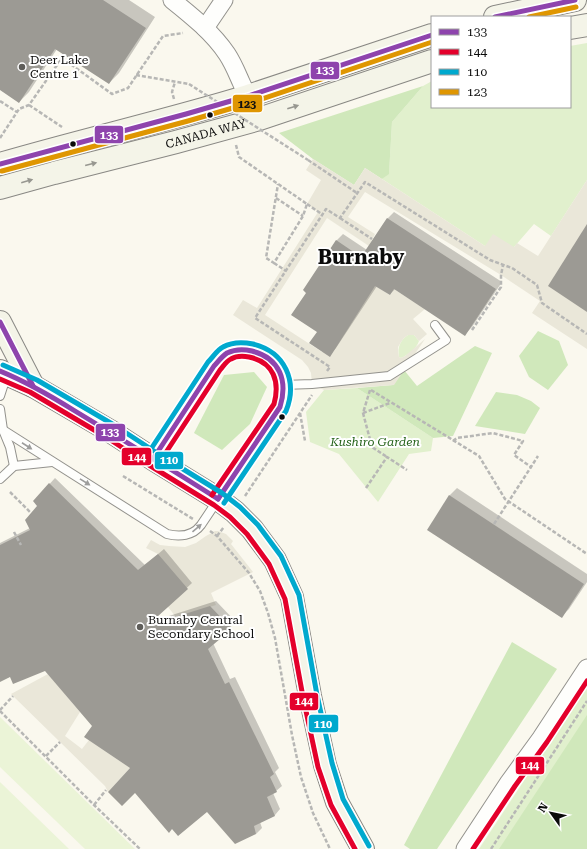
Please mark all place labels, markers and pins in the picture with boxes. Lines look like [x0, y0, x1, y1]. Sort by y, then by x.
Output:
place label: Deer Lake Centre 1 [30, 53, 89, 81]
marker: Deer Lake Centre 1 [17, 62, 27, 72]
unlabelled marker [205, 110, 215, 120]
unlabelled marker [68, 139, 78, 149]
unlabelled marker [277, 412, 287, 422]
place label: Burnaby Central Secondary School [148, 613, 254, 641]
marker: Burnaby Central Secondary School [135, 622, 145, 632]

